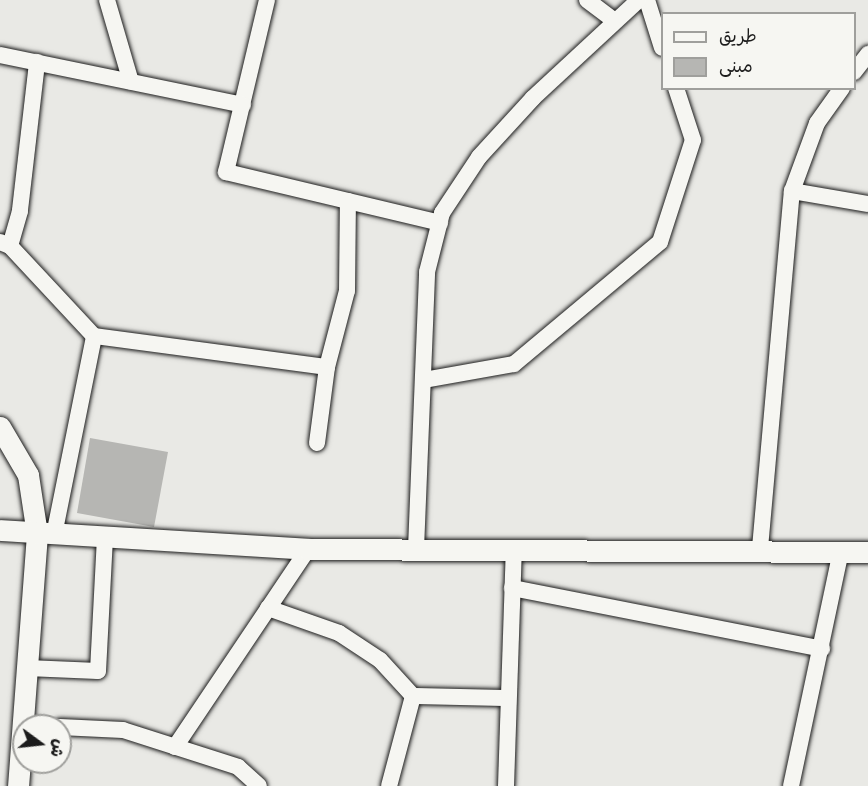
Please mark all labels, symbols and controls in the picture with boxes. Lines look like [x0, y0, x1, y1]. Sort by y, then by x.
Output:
legend [661, 12, 856, 90]
text: طريق [719, 26, 757, 47]
text: مبنى [719, 56, 753, 77]
north arrow [12, 714, 72, 774]
text: ش [46, 737, 68, 759]

